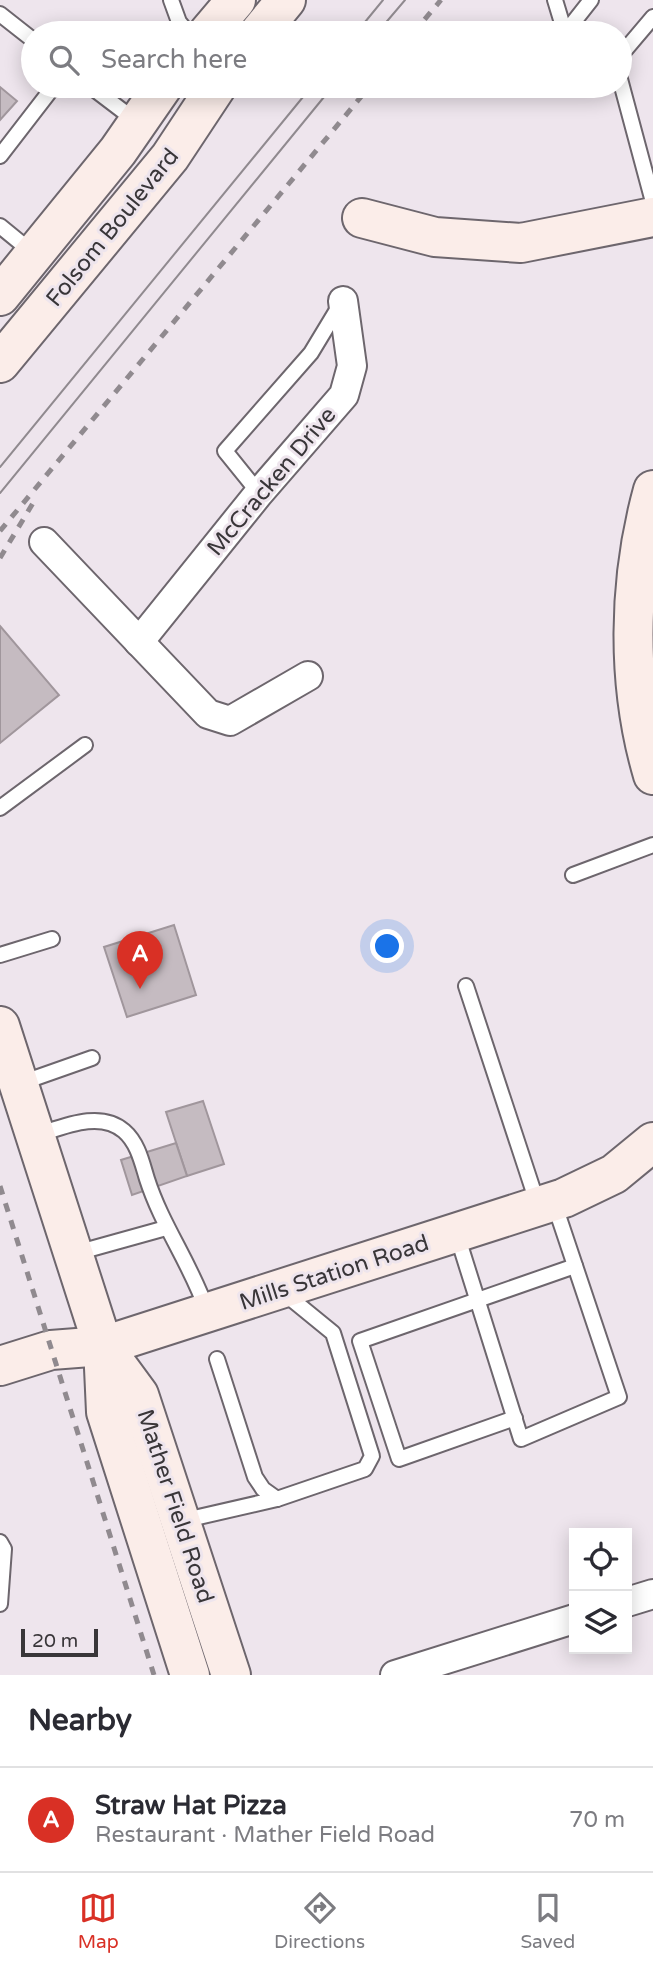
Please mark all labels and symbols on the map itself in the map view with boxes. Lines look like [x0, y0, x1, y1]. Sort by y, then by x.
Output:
street label: Folsom Boulevard [40, 143, 185, 312]
street label: McCracken Drive [201, 402, 342, 562]
your location [370, 929, 404, 963]
pin: A [117, 931, 163, 989]
street label: Mills Station Road [236, 1229, 433, 1317]
street label: Mather Field Road [131, 1406, 220, 1607]
scale bar [21, 1626, 98, 1658]

